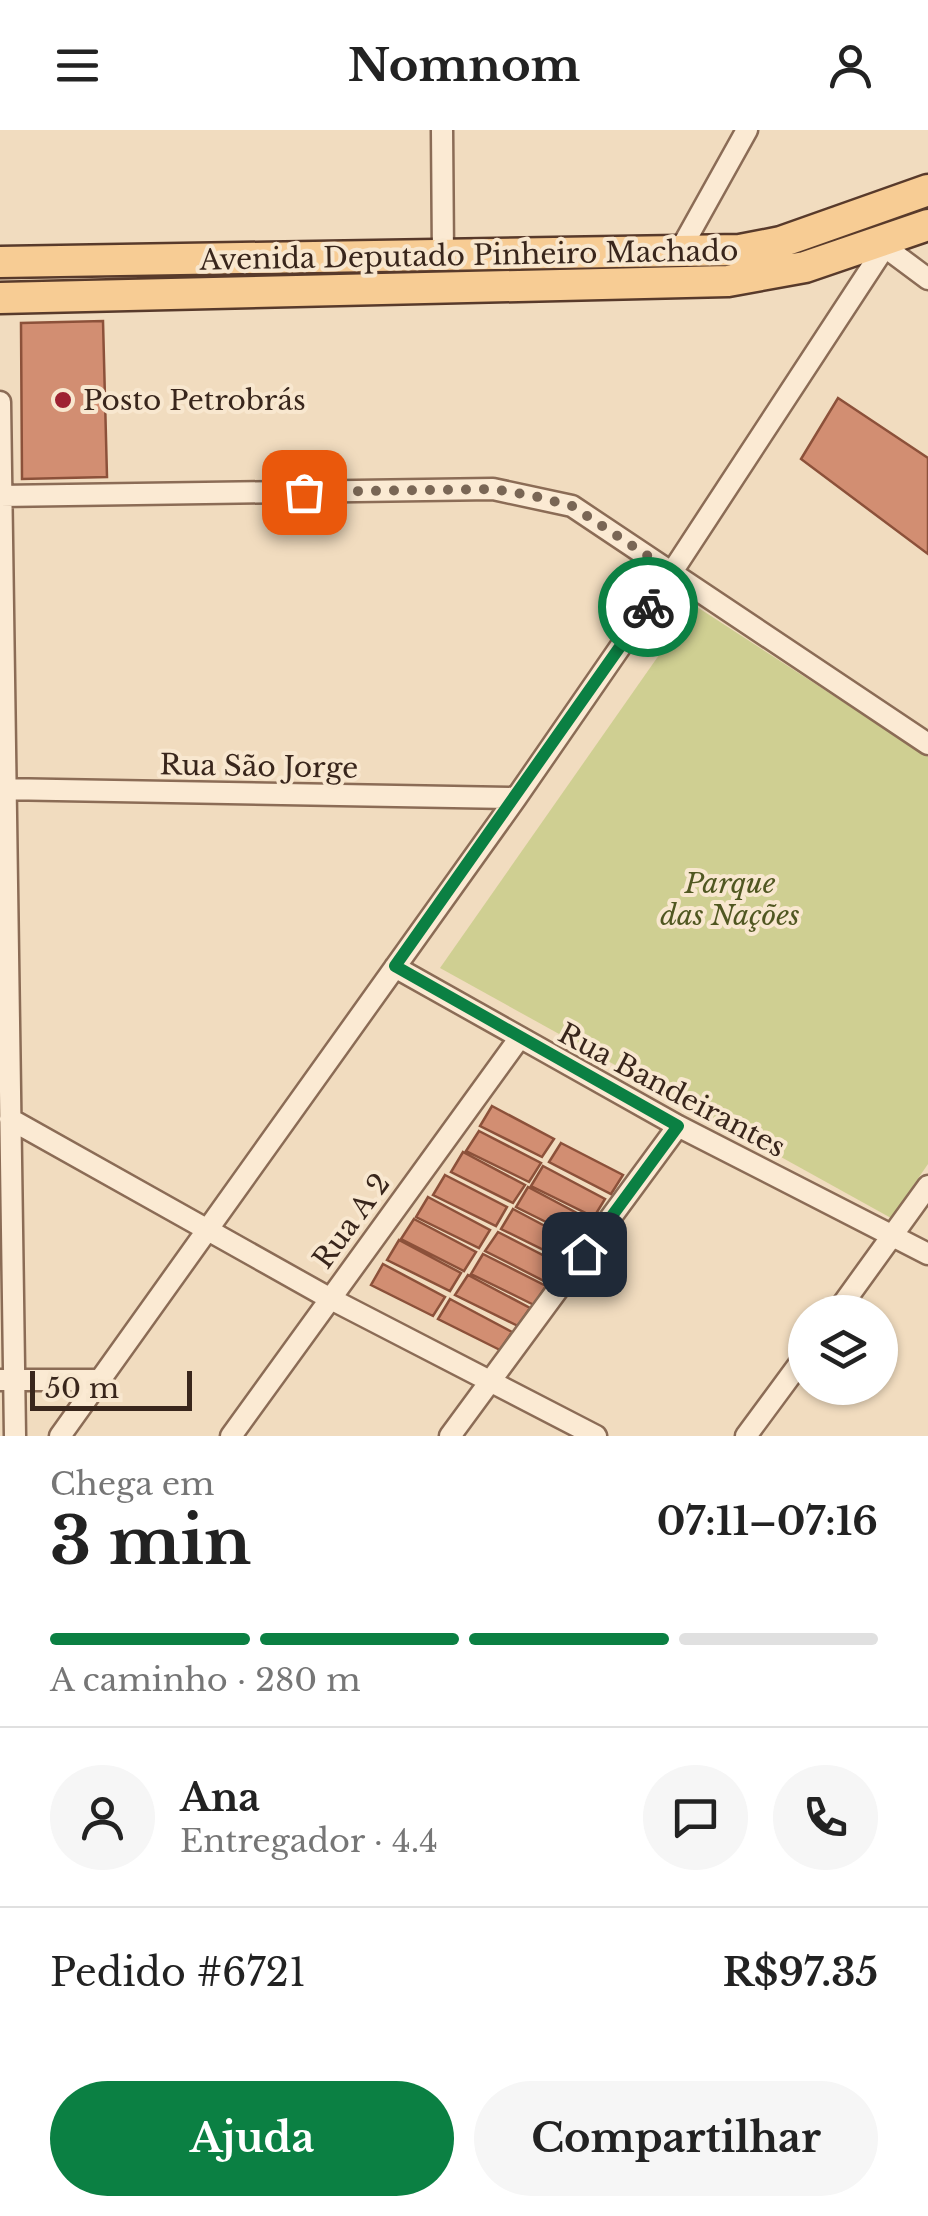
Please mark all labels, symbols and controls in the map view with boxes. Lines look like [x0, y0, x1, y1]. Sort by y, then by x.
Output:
text: Nomnom [348, 37, 580, 93]
icon: menu [50, 38, 105, 93]
icon: person [823, 38, 878, 93]
street label: Avenida Deputado Pinheiro Machado [198, 233, 739, 278]
place label: Posto Petrobrás [83, 383, 306, 418]
marker: Posto Petrobrás [52, 389, 74, 411]
pin [262, 450, 347, 535]
icon: bag [277, 465, 332, 520]
courier [598, 557, 698, 657]
icon: bike [621, 580, 676, 635]
street label: Rua São Jorge [159, 747, 359, 786]
park label: Parque das Nações [660, 866, 800, 933]
street label: Rua Bandeirantes [552, 1016, 791, 1165]
street label: Rua A 2 [305, 1167, 398, 1276]
pin [542, 1212, 627, 1297]
icon: home [557, 1227, 612, 1282]
map controls [788, 1295, 898, 1405]
button: layers [788, 1295, 898, 1405]
scale bar [30, 1366, 192, 1410]
text: 50 m [45, 1371, 119, 1406]
text: Chega em [50, 1464, 214, 1504]
text: 07:11–07:16 [657, 1498, 878, 1545]
text: 3 min [50, 1501, 251, 1582]
text: A caminho · 280 m [50, 1660, 361, 1700]
button: person [50, 1765, 155, 1870]
button: chat [643, 1765, 748, 1870]
button: phone [773, 1765, 878, 1870]
text: Ana [180, 1774, 260, 1821]
text: Entregador · 4.4 [180, 1821, 438, 1861]
text: Pedido #6721 [50, 1949, 306, 1996]
text: R$97.35 [723, 1949, 878, 1996]
button: Ajuda [50, 2081, 454, 2196]
button: Compartilhar [474, 2081, 878, 2196]

